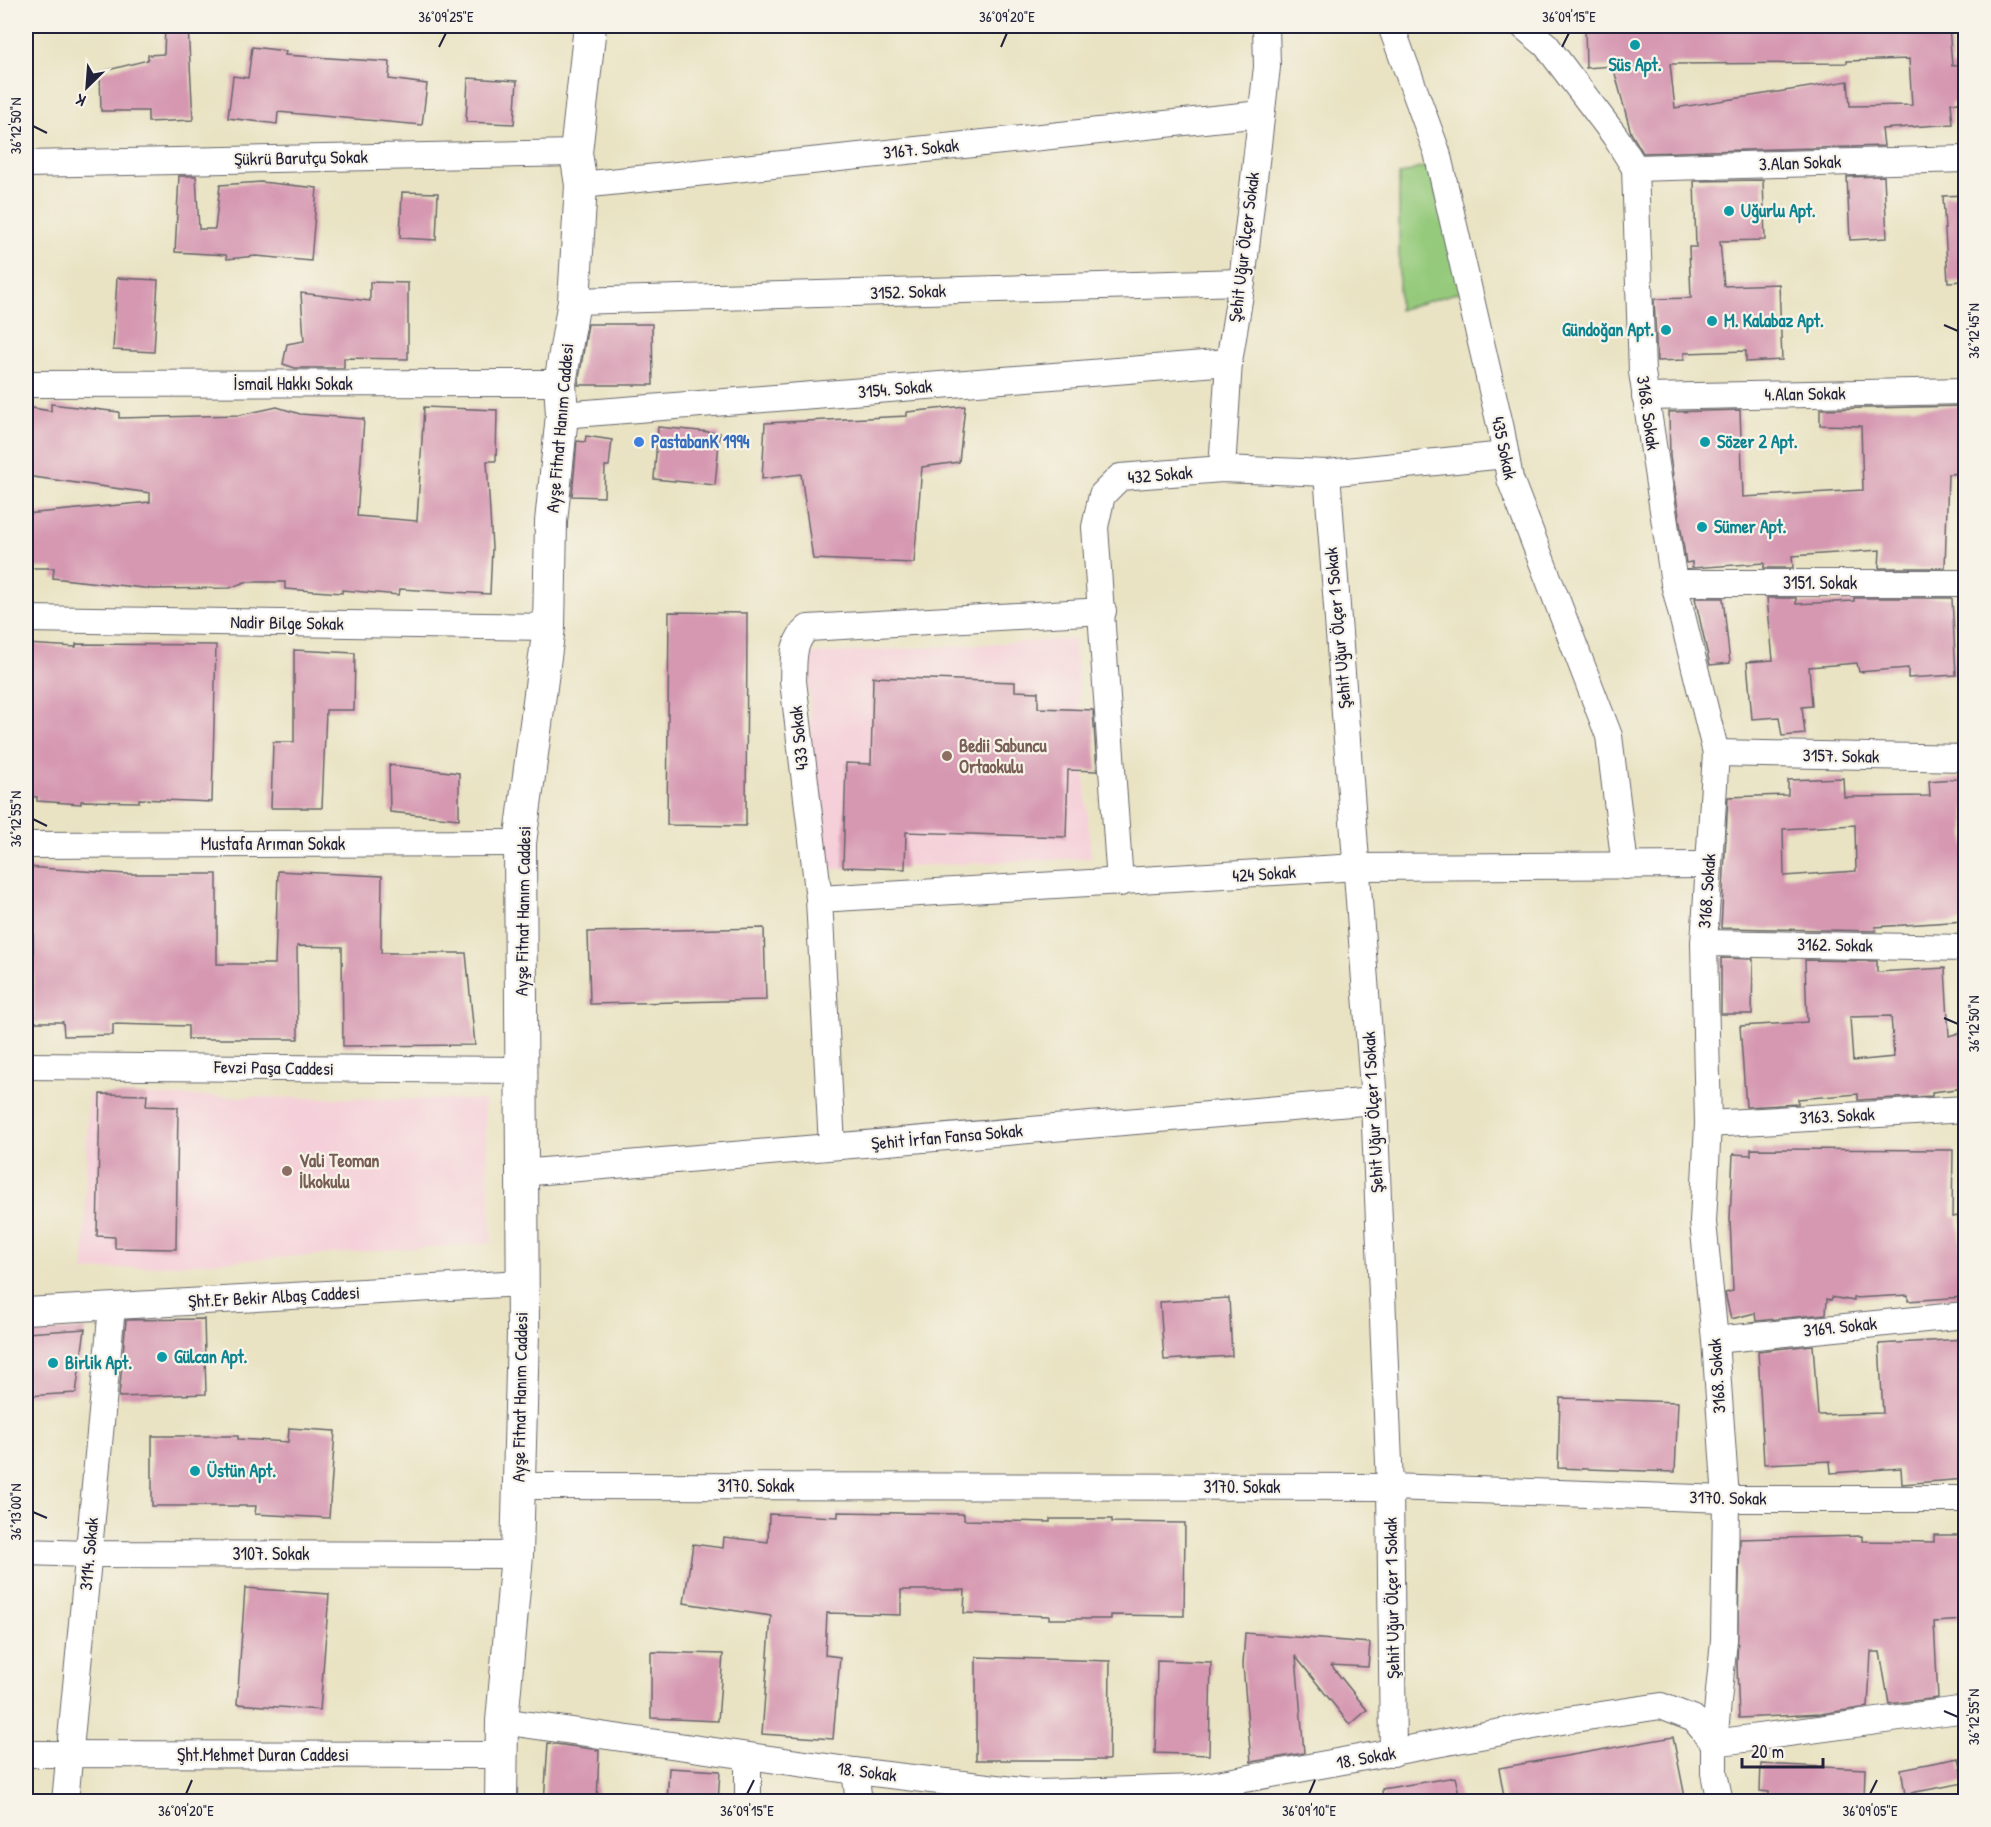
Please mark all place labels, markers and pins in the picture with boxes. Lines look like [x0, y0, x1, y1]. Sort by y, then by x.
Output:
marker: Süs Apt. [1628, 38, 1642, 52]
place label: Süs Apt. [1608, 52, 1662, 78]
place label: Uğurlu Apt. [1741, 198, 1816, 224]
marker: Uğurlu Apt. [1722, 204, 1736, 218]
place label: M. Kalabaz Apt. [1724, 308, 1824, 334]
marker: M. Kalabaz Apt. [1705, 314, 1719, 328]
place label: Gündoğan Apt. [1562, 317, 1654, 343]
marker: Gündoğan Apt. [1659, 323, 1673, 337]
place label: PastabanK 1994 [651, 429, 750, 454]
place label: Sözer 2 Apt. [1717, 429, 1798, 455]
marker: PastabanK 1994 [632, 435, 646, 449]
marker: Sözer 2 Apt. [1698, 435, 1712, 449]
place label: Sümer Apt. [1714, 514, 1787, 540]
marker: Sümer Apt. [1695, 520, 1709, 534]
place label: Bedii Sabuncu Ortaokulu [959, 733, 1048, 779]
marker: Bedii Sabuncu Ortaokulu [940, 749, 954, 763]
place label: Vali Teoman İlkokulu [299, 1148, 379, 1194]
marker: Vali Teoman İlkokulu [280, 1164, 294, 1178]
place label: Gülcan Apt. [174, 1344, 248, 1370]
place label: Birlik Apt. [65, 1350, 132, 1376]
marker: Gülcan Apt. [155, 1350, 169, 1364]
marker: Birlik Apt. [46, 1356, 60, 1370]
place label: Üstün Apt. [207, 1458, 276, 1484]
marker: Üstün Apt. [188, 1464, 202, 1478]

